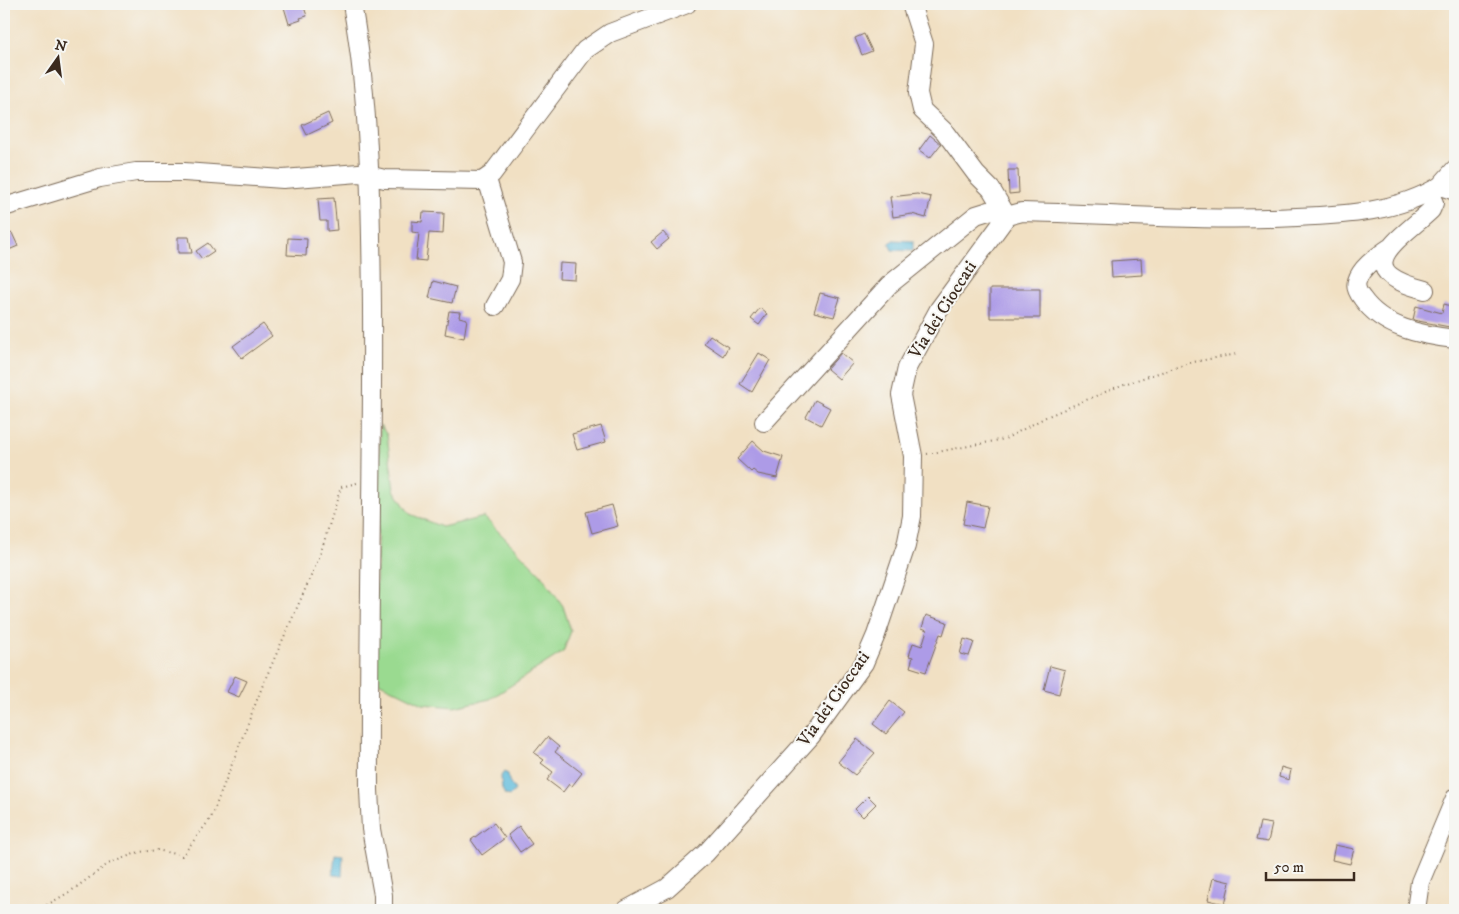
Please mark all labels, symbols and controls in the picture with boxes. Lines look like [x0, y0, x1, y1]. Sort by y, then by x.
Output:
north arrow [32, 32, 82, 82]
text: N [53, 36, 69, 57]
street label: Via dei Cioccati [904, 257, 982, 364]
street label: Via dei Cioccati [793, 647, 875, 752]
scale bar [1266, 849, 1354, 881]
text: 50 m [1274, 858, 1304, 877]

